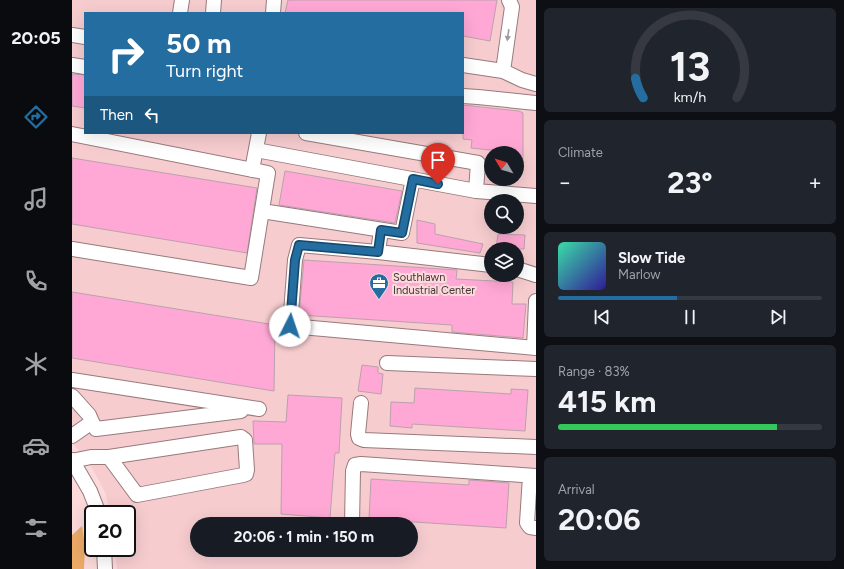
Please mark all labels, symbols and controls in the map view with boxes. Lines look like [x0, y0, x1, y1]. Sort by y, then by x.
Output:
text: 50 m [166, 26, 232, 60]
text: 20:05 [11, 27, 61, 49]
icon: right [100, 28, 152, 80]
one-way arrow [505, 29, 511, 41]
text: 13 [670, 41, 710, 91]
text: Turn right [166, 60, 243, 82]
text: km/h [674, 88, 706, 106]
icon: directions [22, 103, 50, 131]
icon: left [141, 104, 163, 126]
text: Then [100, 106, 133, 124]
pin [421, 143, 455, 184]
text: Climate [558, 145, 603, 160]
north arrow [484, 146, 524, 186]
map controls [484, 146, 524, 282]
icon: arrive [427, 149, 449, 171]
text: 23° [667, 164, 713, 201]
text: − [558, 169, 572, 196]
text: + [808, 169, 822, 196]
icon: music [22, 185, 50, 213]
button: search [484, 194, 524, 234]
button: layers [484, 242, 524, 282]
text: Slow Tide [618, 249, 685, 267]
icon: phone [22, 267, 50, 295]
text: Marlow [618, 267, 660, 282]
place label: Southlawn Industrial Center [393, 271, 475, 297]
office icon: Southlawn Industrial Center [368, 272, 390, 300]
position arrow [269, 305, 311, 347]
icon: previous [591, 306, 613, 328]
icon: pause [679, 306, 701, 328]
icon: next [767, 306, 789, 328]
icon: climate [22, 350, 50, 378]
text: Range · 83% [558, 364, 630, 379]
text: 415 km [558, 383, 657, 420]
icon: car [22, 432, 50, 460]
text: Arrival [558, 482, 595, 497]
text: 20:06 [558, 501, 641, 538]
speed limit sign: 20 [84, 505, 136, 557]
icon: filters [22, 514, 50, 542]
text: 20:06 · 1 min · 150 m [234, 528, 374, 546]

